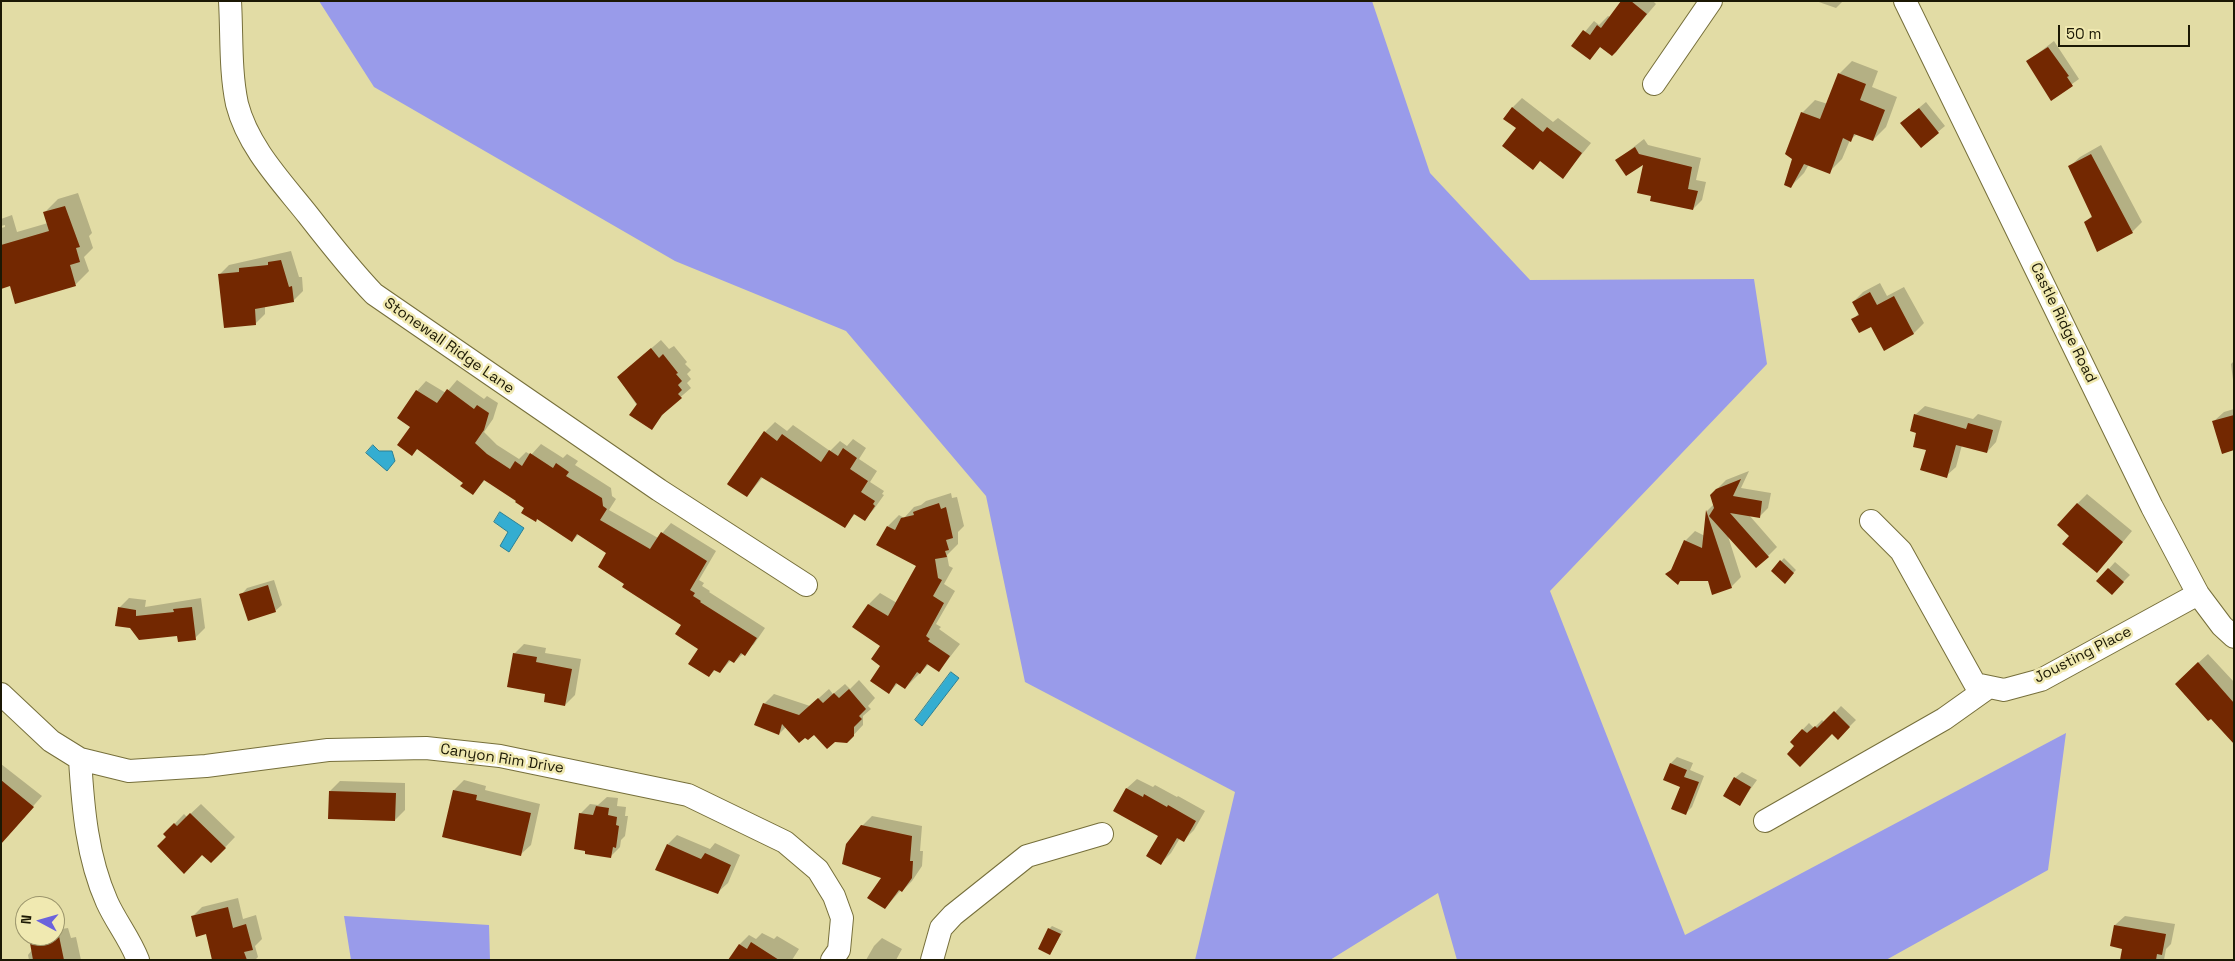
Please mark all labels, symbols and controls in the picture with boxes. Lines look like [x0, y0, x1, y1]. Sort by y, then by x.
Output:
scale bar [2060, 15, 2192, 47]
text: 50 m [2066, 24, 2101, 43]
street label: Castle Ridge Road [2026, 260, 2100, 386]
street label: Stonewall Ridge Lane [380, 294, 518, 398]
street label: Jousting Place [2031, 623, 2135, 687]
street label: Canyon Rim Drive [439, 740, 565, 778]
north arrow [15, 896, 65, 946]
text: N [17, 914, 36, 925]

